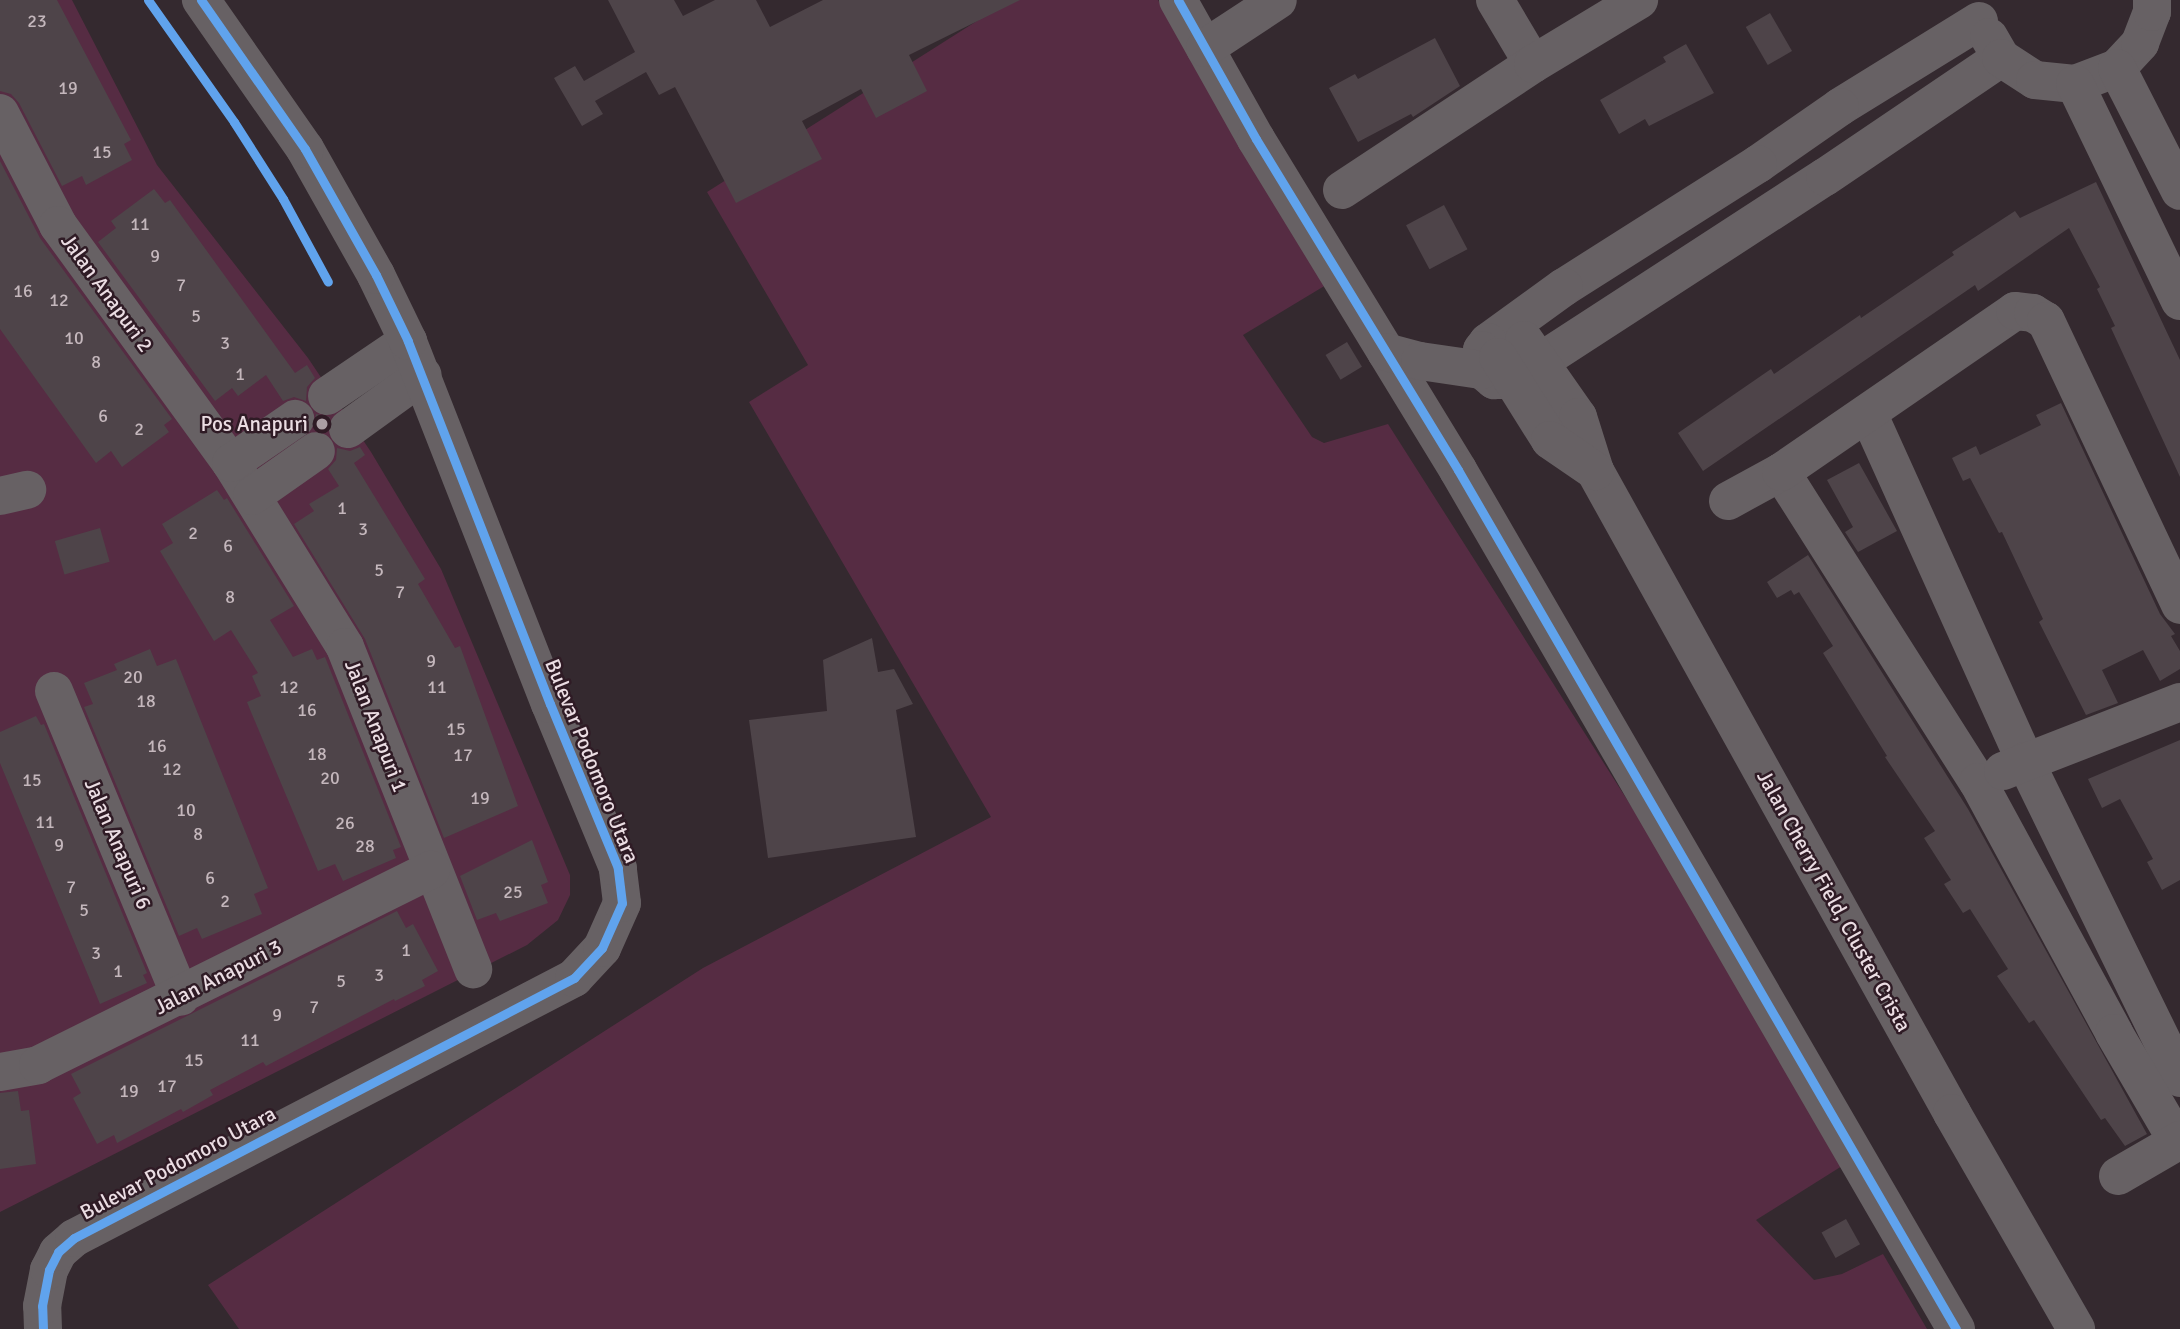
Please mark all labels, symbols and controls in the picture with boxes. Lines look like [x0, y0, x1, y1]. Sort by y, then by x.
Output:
house number: 23 [27, 10, 47, 32]
house number: 19 [58, 77, 78, 99]
house number: 15 [92, 141, 112, 163]
house number: 11 [130, 213, 150, 235]
street label: Jalan Anapuri 2 [56, 229, 158, 357]
house number: 9 [150, 245, 160, 267]
house number: 7 [176, 274, 186, 296]
house number: 16 [13, 280, 33, 302]
house number: 12 [49, 289, 69, 311]
house number: 5 [191, 305, 201, 327]
house number: 10 [64, 327, 84, 349]
house number: 3 [220, 332, 230, 354]
house number: 8 [91, 351, 101, 373]
house number: 1 [235, 363, 245, 385]
house number: 6 [98, 405, 108, 427]
place label: Pos Anapuri [201, 411, 308, 437]
marker: Pos Anapuri [314, 416, 330, 432]
house number: 2 [134, 418, 144, 440]
house number: 1 [337, 497, 347, 519]
house number: 3 [358, 518, 368, 540]
house number: 2 [188, 522, 198, 544]
house number: 6 [223, 535, 233, 557]
house number: 5 [374, 559, 384, 581]
house number: 7 [395, 581, 405, 603]
house number: 8 [225, 586, 235, 608]
house number: 9 [426, 650, 436, 672]
street label: Bulevar Podomoro Utara [539, 655, 645, 867]
street label: Jalan Anapuri 1 [339, 656, 413, 796]
house number: 20 [123, 666, 143, 688]
house number: 12 [279, 676, 299, 698]
house number: 11 [427, 676, 447, 698]
house number: 18 [136, 690, 156, 712]
house number: 16 [297, 699, 317, 721]
house number: 15 [446, 718, 466, 740]
house number: 16 [147, 735, 167, 757]
house number: 18 [307, 743, 327, 765]
house number: 17 [453, 744, 473, 766]
house number: 12 [162, 758, 182, 780]
street label: Jalan Cherry Field, Cluster Crista [1751, 766, 1917, 1036]
house number: 20 [320, 767, 340, 789]
house number: 15 [22, 769, 42, 791]
street label: Jalan Anapuri 6 [79, 775, 157, 913]
house number: 19 [470, 787, 490, 809]
house number: 10 [176, 799, 196, 821]
house number: 11 [35, 811, 55, 833]
house number: 26 [335, 812, 355, 834]
house number: 8 [193, 823, 203, 845]
house number: 9 [54, 834, 64, 856]
house number: 28 [355, 835, 375, 857]
house number: 6 [205, 867, 215, 889]
house number: 7 [66, 876, 76, 898]
house number: 25 [503, 881, 523, 903]
house number: 2 [220, 890, 230, 912]
house number: 5 [79, 899, 89, 921]
street label: Jalan Anapuri 3 [150, 934, 286, 1020]
house number: 1 [401, 939, 411, 961]
house number: 3 [91, 942, 101, 964]
house number: 1 [113, 960, 123, 982]
house number: 3 [374, 964, 384, 986]
house number: 5 [336, 970, 346, 992]
house number: 7 [309, 996, 319, 1018]
house number: 9 [272, 1004, 282, 1026]
house number: 11 [240, 1029, 260, 1051]
house number: 15 [184, 1049, 204, 1071]
house number: 17 [157, 1075, 177, 1097]
house number: 19 [119, 1080, 139, 1102]
street label: Bulevar Podomoro Utara [76, 1101, 280, 1225]

